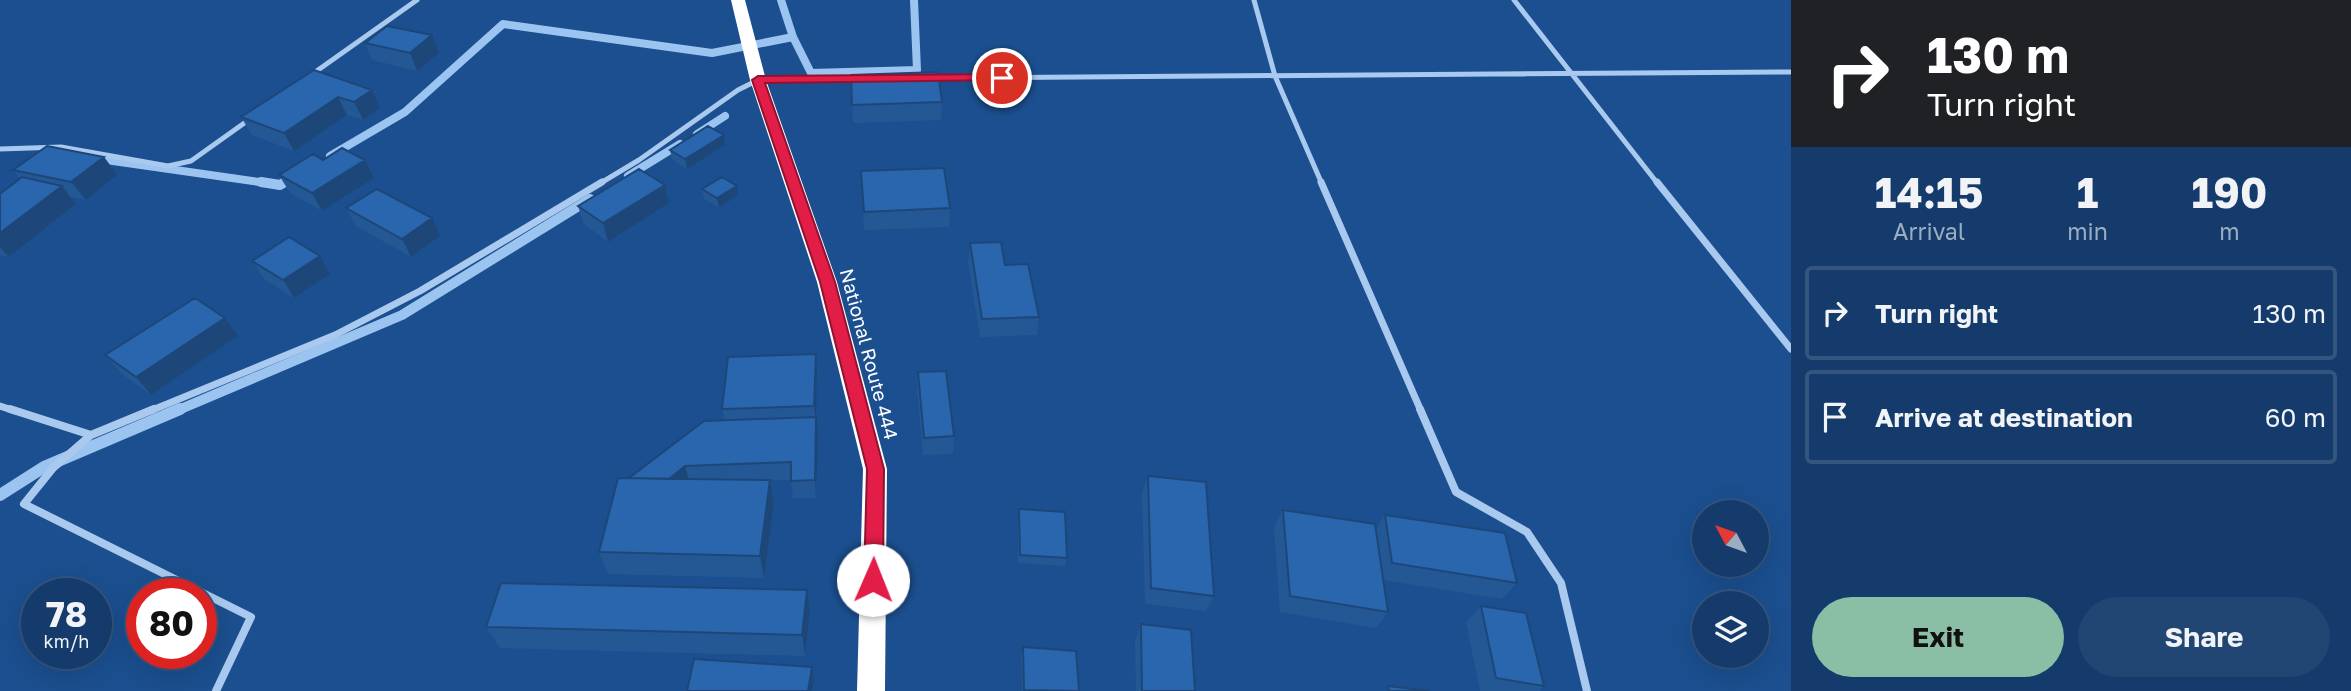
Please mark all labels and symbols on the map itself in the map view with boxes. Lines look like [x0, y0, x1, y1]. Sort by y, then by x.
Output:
pin [972, 48, 1032, 108]
street label: National Route 444 [836, 266, 903, 442]
north arrow [1692, 500, 1769, 578]
position arrow [836, 543, 910, 617]
speed limit sign: 80 [126, 578, 217, 669]

